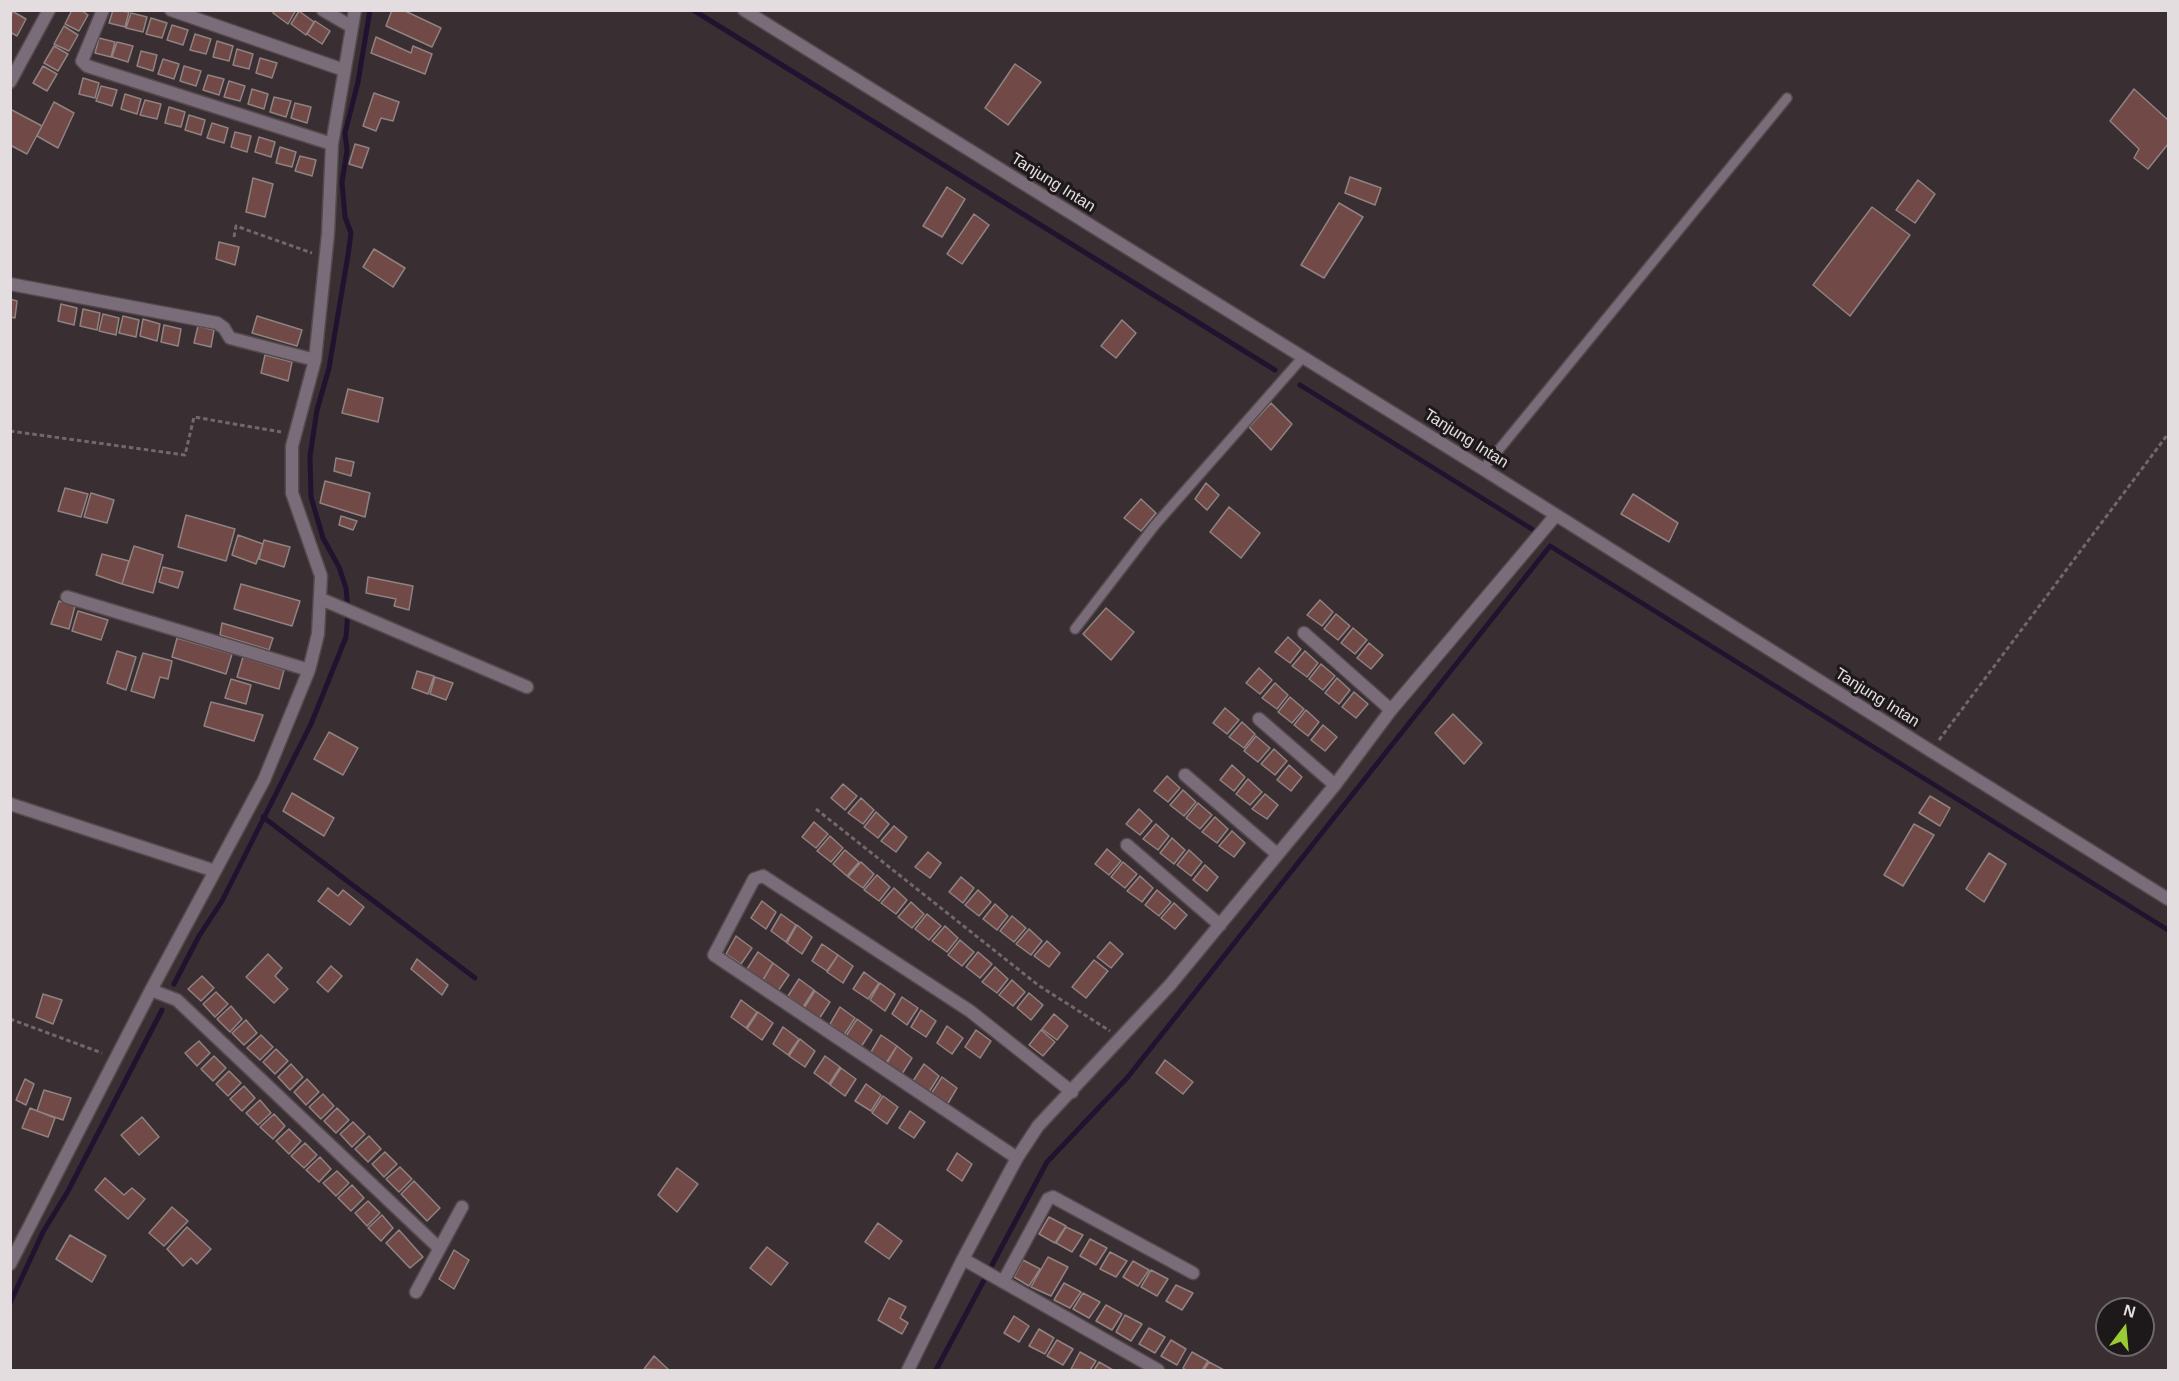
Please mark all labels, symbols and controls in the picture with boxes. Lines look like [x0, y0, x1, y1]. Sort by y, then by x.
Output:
street label: Tanjung Intan [1007, 149, 1099, 217]
street label: Tanjung Intan [1420, 405, 1512, 473]
street label: Tanjung Intan [1831, 664, 1923, 732]
north arrow [2095, 1297, 2155, 1357]
text: N [2122, 1301, 2137, 1321]

